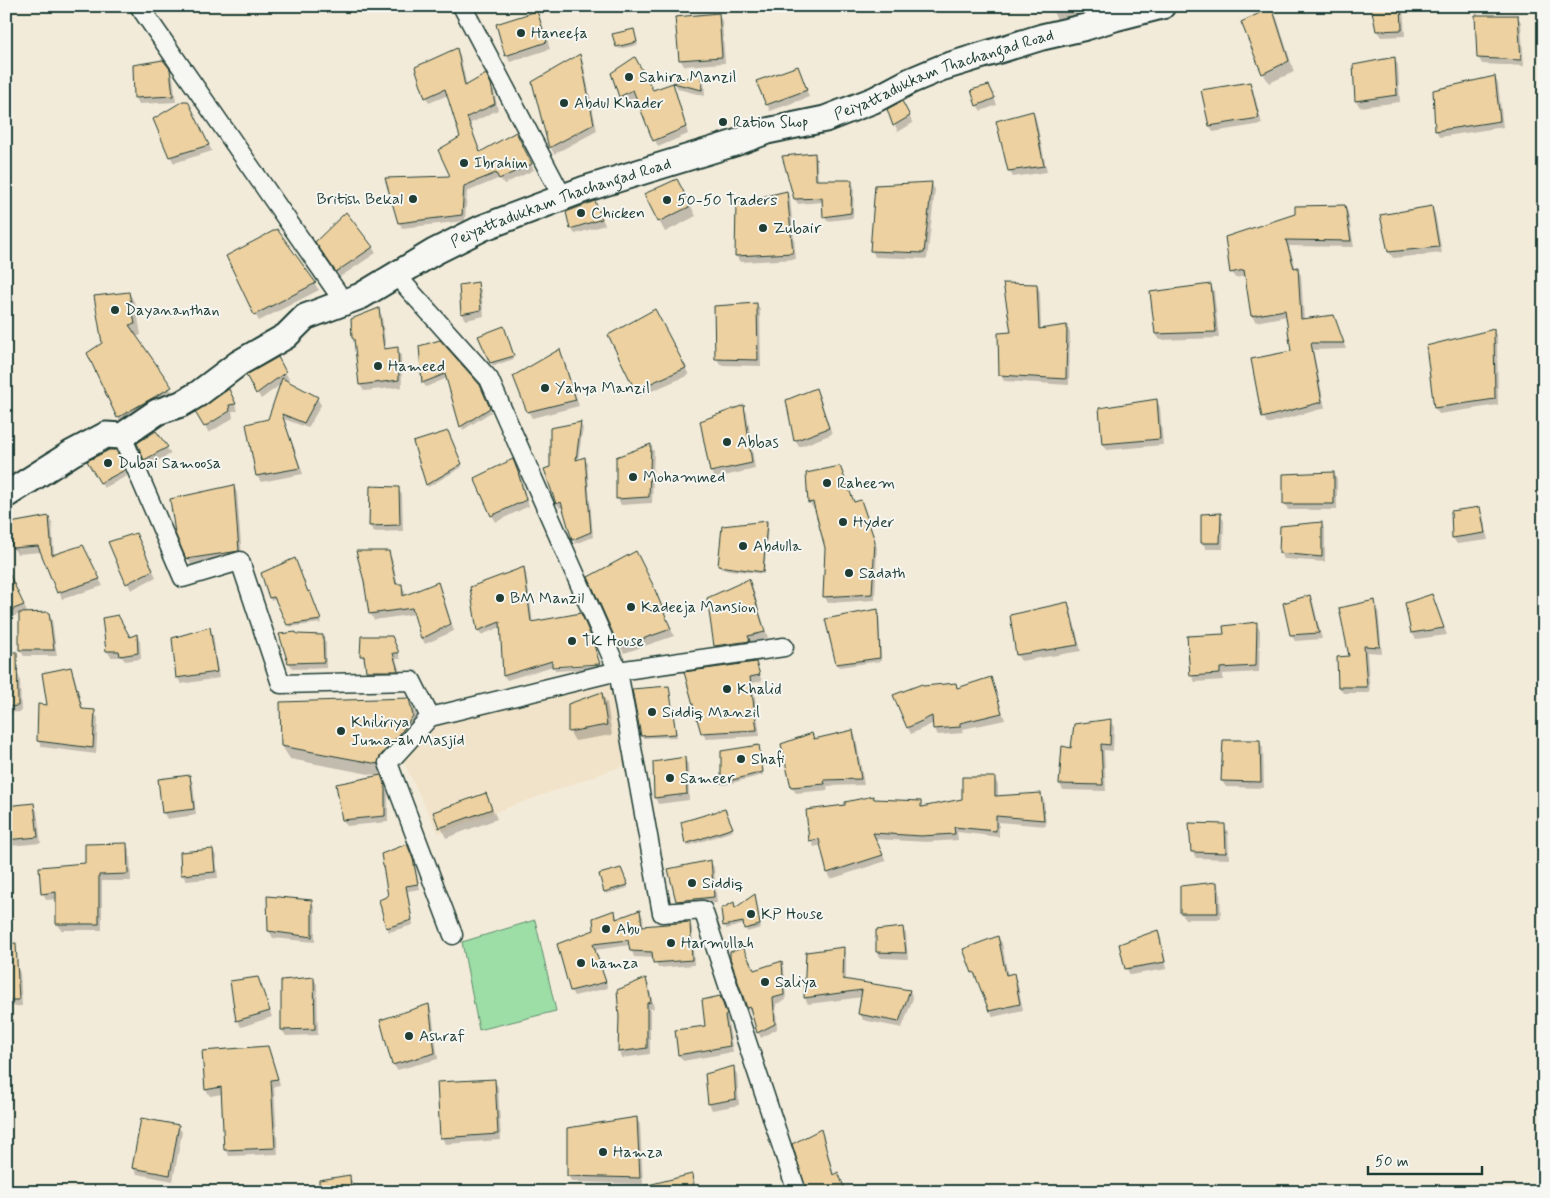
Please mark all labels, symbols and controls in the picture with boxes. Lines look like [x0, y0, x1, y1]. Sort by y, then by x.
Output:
place label: Haneefa [531, 23, 588, 44]
street label: Peiyattadukkam Thachangad Road [831, 24, 1056, 125]
marker: Haneefa [515, 27, 527, 39]
place label: Sahira Manzil [639, 67, 737, 88]
marker: Sahira Manzil [623, 71, 635, 83]
place label: Abdul Khader [574, 93, 664, 114]
marker: Abdul Khader [558, 97, 570, 109]
place label: Ration Shop [733, 112, 808, 133]
marker: Ration Shop [717, 116, 729, 128]
street label: Peiyattadukkam Thachangad Road [447, 153, 673, 253]
place label: Ibrahim [474, 153, 528, 174]
marker: Ibrahim [458, 157, 470, 169]
place label: British Bekal [317, 189, 403, 210]
place label: 50-50 Traders [677, 190, 777, 211]
marker: British Bekal [407, 193, 419, 205]
marker: 50-50 Traders [661, 194, 673, 206]
place label: Chicken [591, 203, 645, 224]
marker: Chicken [575, 207, 587, 219]
place label: Zubair [773, 218, 822, 239]
marker: Zubair [757, 222, 769, 234]
place label: Dayananthan [125, 300, 220, 321]
marker: Dayananthan [109, 304, 121, 316]
place label: Hameed [388, 356, 445, 377]
marker: Hameed [372, 360, 384, 372]
place label: Yahya Manzil [555, 378, 650, 399]
marker: Yahya Manzil [539, 382, 551, 394]
place label: Abbas [737, 432, 779, 453]
marker: Abbas [721, 436, 733, 448]
place label: Dubai Samoosa [118, 453, 221, 474]
marker: Dubai Samoosa [102, 457, 114, 469]
place label: Mohammed [643, 467, 725, 488]
marker: Mohammed [627, 471, 639, 483]
place label: Raheem [837, 473, 895, 494]
marker: Raheem [821, 477, 833, 489]
place label: Hyder [853, 512, 895, 533]
marker: Hyder [837, 516, 849, 528]
place label: Abdulla [753, 536, 802, 557]
marker: Abdulla [737, 540, 749, 552]
place label: Sadath [859, 563, 905, 584]
marker: Sadath [843, 567, 855, 579]
place label: BM Manzil [510, 588, 584, 609]
marker: BM Manzil [494, 592, 506, 604]
place label: Kadeeja Mansion [641, 597, 756, 618]
marker: Kadeeja Mansion [625, 601, 637, 613]
place label: TK House [582, 631, 645, 652]
marker: TK House [566, 635, 578, 647]
place label: Khalid [737, 679, 782, 700]
marker: Khalid [721, 683, 733, 695]
place label: Siddiq Manzil [662, 702, 760, 723]
marker: Siddiq Manzil [646, 706, 658, 718]
place label: Khiliriya Juma-ah Masjid [351, 712, 465, 751]
marker: Khiliriya Juma-ah Masjid [335, 725, 347, 737]
place label: Shafi [751, 749, 784, 770]
marker: Shafi [735, 753, 747, 765]
place label: Sameer [680, 768, 735, 789]
marker: Sameer [664, 772, 676, 784]
place label: Siddiq [702, 873, 744, 894]
marker: Siddiq [686, 877, 698, 889]
place label: KP House [761, 904, 824, 925]
marker: KP House [745, 908, 757, 920]
place label: Abu [616, 919, 640, 940]
marker: Abu [600, 923, 612, 935]
place label: Harmullah [681, 933, 754, 954]
marker: Harmullah [665, 937, 677, 949]
place label: hamza [591, 953, 639, 974]
marker: hamza [575, 957, 587, 969]
place label: Saliya [775, 972, 817, 993]
marker: Saliya [759, 976, 771, 988]
place label: Ashraf [419, 1026, 465, 1047]
marker: Ashraf [403, 1030, 415, 1042]
place label: Hamza [613, 1142, 663, 1163]
scale bar [1368, 1143, 1481, 1175]
marker: Hamza [597, 1146, 609, 1158]
text: 50 m [1375, 1152, 1409, 1172]

